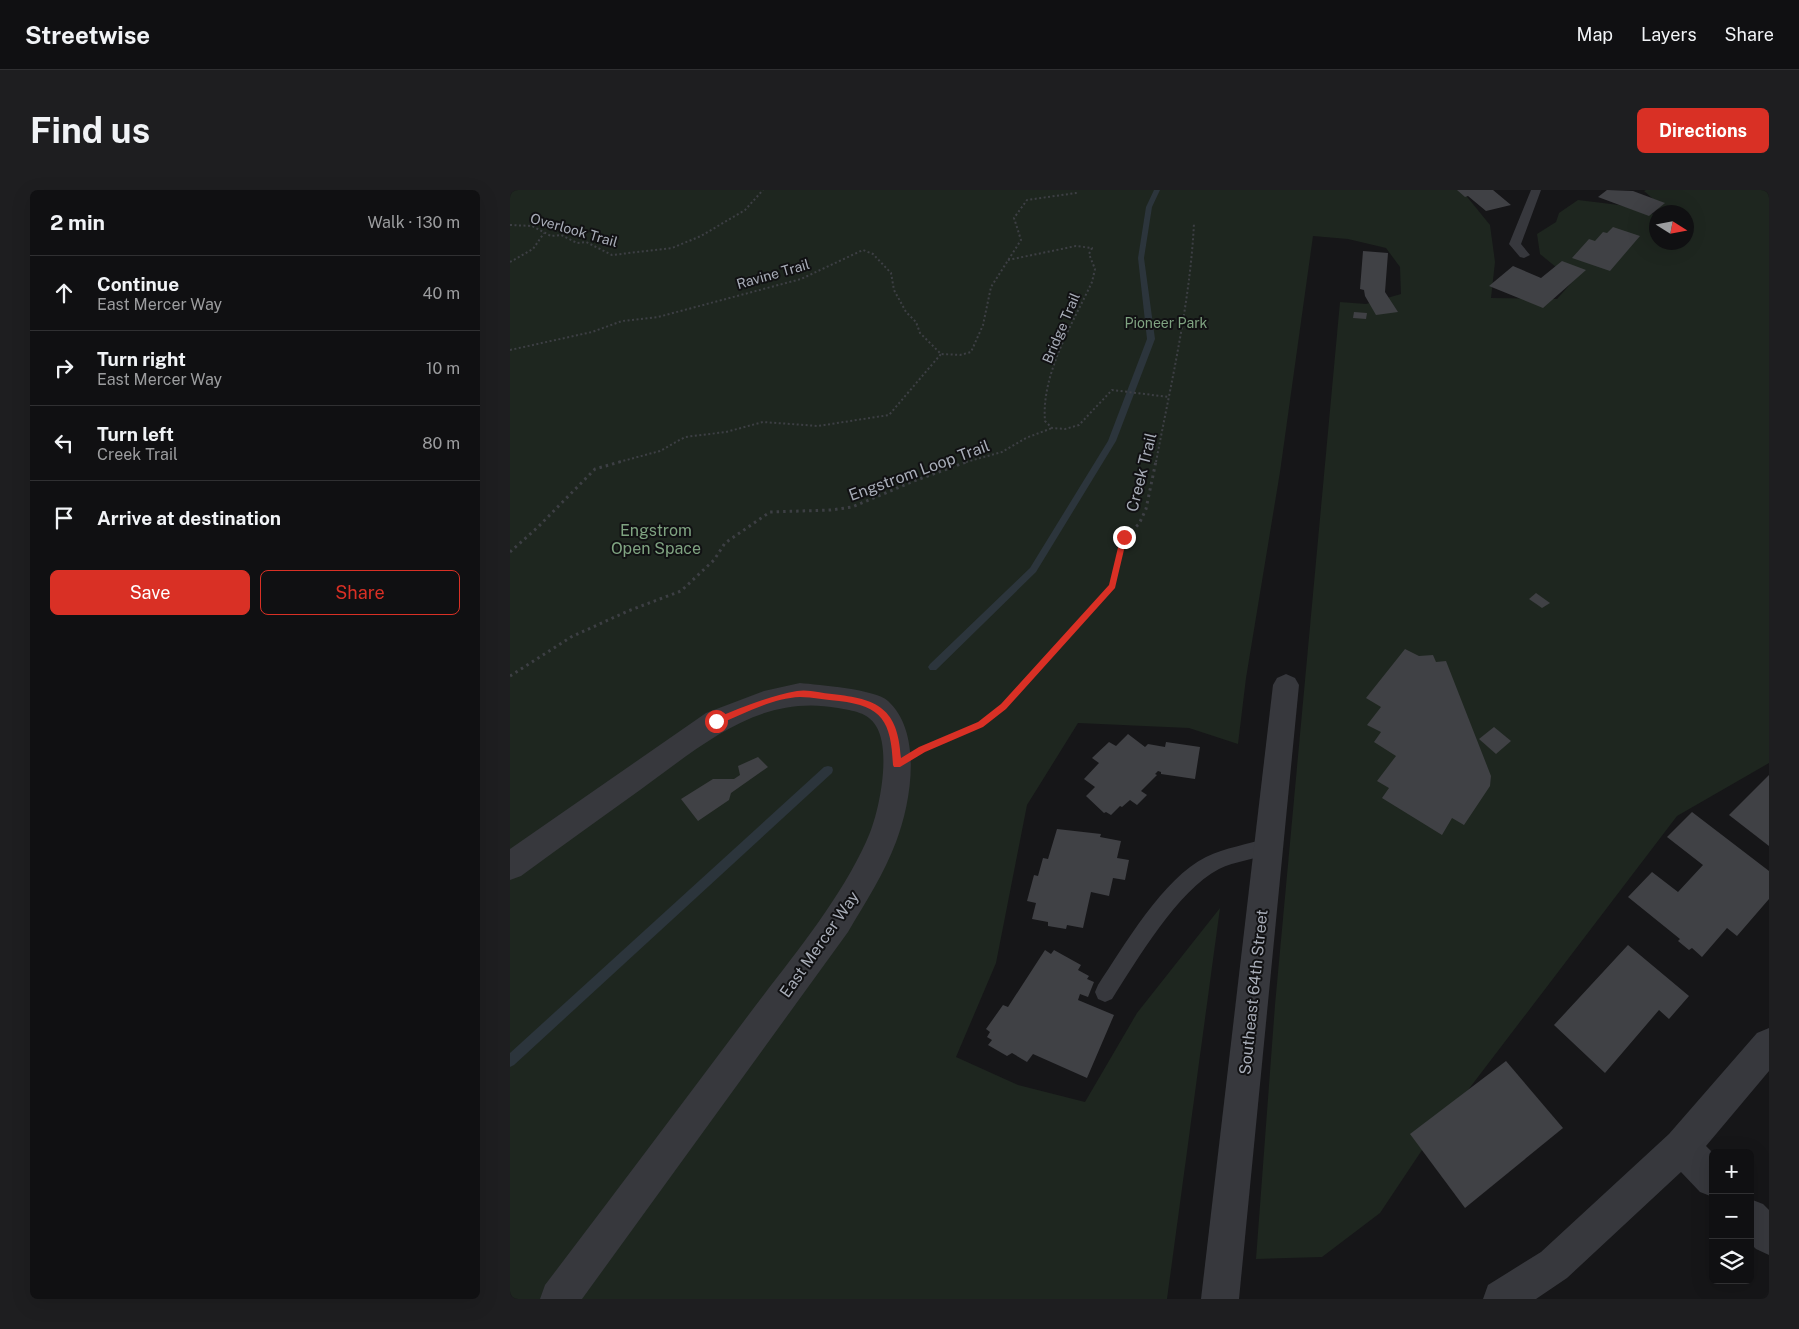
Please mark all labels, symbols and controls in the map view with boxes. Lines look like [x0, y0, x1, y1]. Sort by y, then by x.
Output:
text: Streetwise [25, 21, 150, 49]
text: Map [1577, 24, 1613, 45]
text: Layers [1641, 24, 1697, 45]
text: Share [1725, 24, 1774, 45]
button: Directions [1637, 108, 1769, 153]
text: Find us [30, 110, 150, 151]
north arrow [1649, 205, 1694, 250]
text: 2 min [50, 210, 105, 235]
street label: Overlook Trail [528, 210, 620, 250]
text: Walk · 130 m [367, 213, 460, 232]
street label: Ravine Trail [735, 256, 811, 292]
text: Continue [97, 273, 179, 295]
icon: ahead [50, 279, 78, 307]
text: 40 m [422, 284, 460, 303]
street label: Bridge Trail [1039, 290, 1083, 366]
text: East Mercer Way [97, 295, 222, 314]
park label: Pioneer Park [1125, 315, 1208, 331]
text: Turn right [97, 348, 186, 370]
icon: right [50, 354, 78, 382]
text: 10 m [426, 359, 460, 378]
text: East Mercer Way [97, 370, 222, 389]
text: Turn left [97, 423, 174, 445]
icon: left [50, 429, 78, 457]
street label: Creek Trail [1122, 430, 1161, 514]
text: 80 m [422, 434, 460, 453]
street label: Engstrom Loop Trail [846, 436, 992, 505]
text: Creek Trail [97, 445, 178, 464]
icon: arrive [50, 504, 78, 532]
text: Arrive at destination [97, 507, 281, 529]
park label: Engstrom Open Space [611, 521, 701, 558]
route end [1113, 526, 1136, 549]
button: Save [50, 570, 250, 615]
button: Share [260, 570, 460, 615]
route start [705, 710, 728, 733]
street label: East Mercer Way [776, 887, 863, 1001]
street label: Southeast 64th Street [1235, 908, 1272, 1076]
map controls [1709, 1149, 1754, 1284]
button: + [1709, 1149, 1754, 1194]
button: − [1709, 1194, 1754, 1239]
button: layers [1709, 1239, 1754, 1284]

